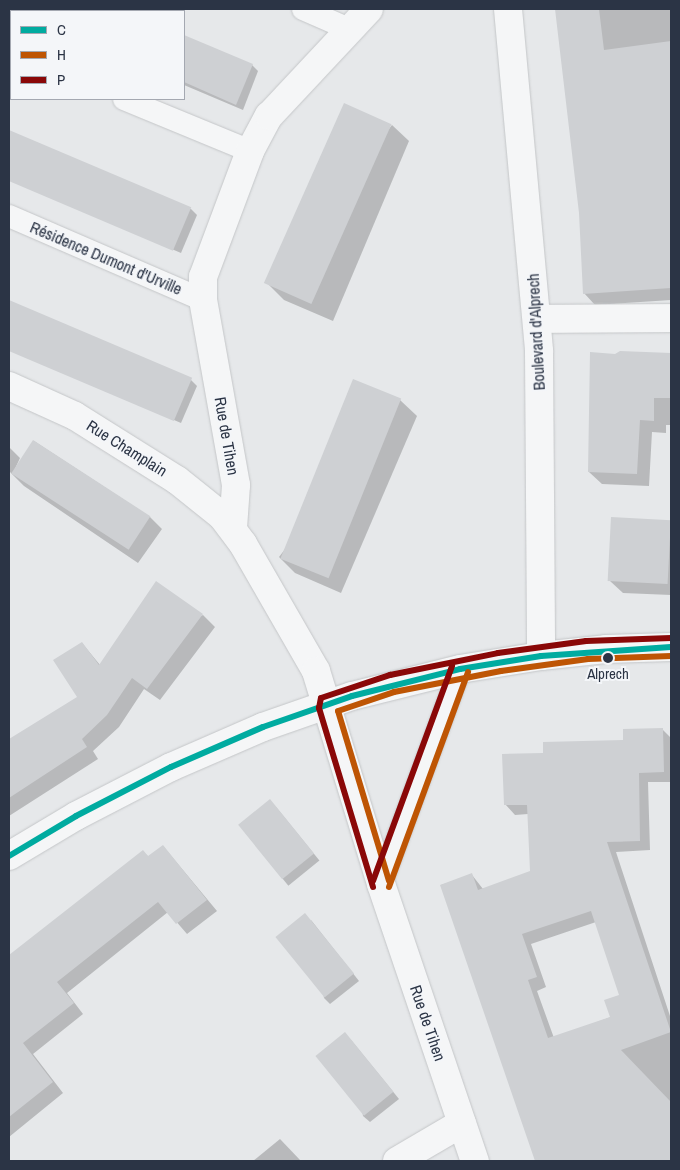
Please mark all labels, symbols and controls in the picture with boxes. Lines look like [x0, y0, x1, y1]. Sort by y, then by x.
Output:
legend [10, 10, 185, 100]
text: C [57, 19, 66, 40]
text: H [57, 44, 66, 65]
text: P [57, 69, 65, 90]
street label: Résidence Dumont d'Urville [27, 217, 185, 299]
street label: Boulevard d'Alprech [523, 273, 549, 391]
street label: Rue de Tihen [211, 395, 243, 477]
street label: Rue Champlain [83, 416, 171, 480]
marker: Alprech [603, 653, 613, 663]
place label: Alprech [587, 665, 629, 683]
street label: Rue de Tihen [406, 982, 450, 1064]

